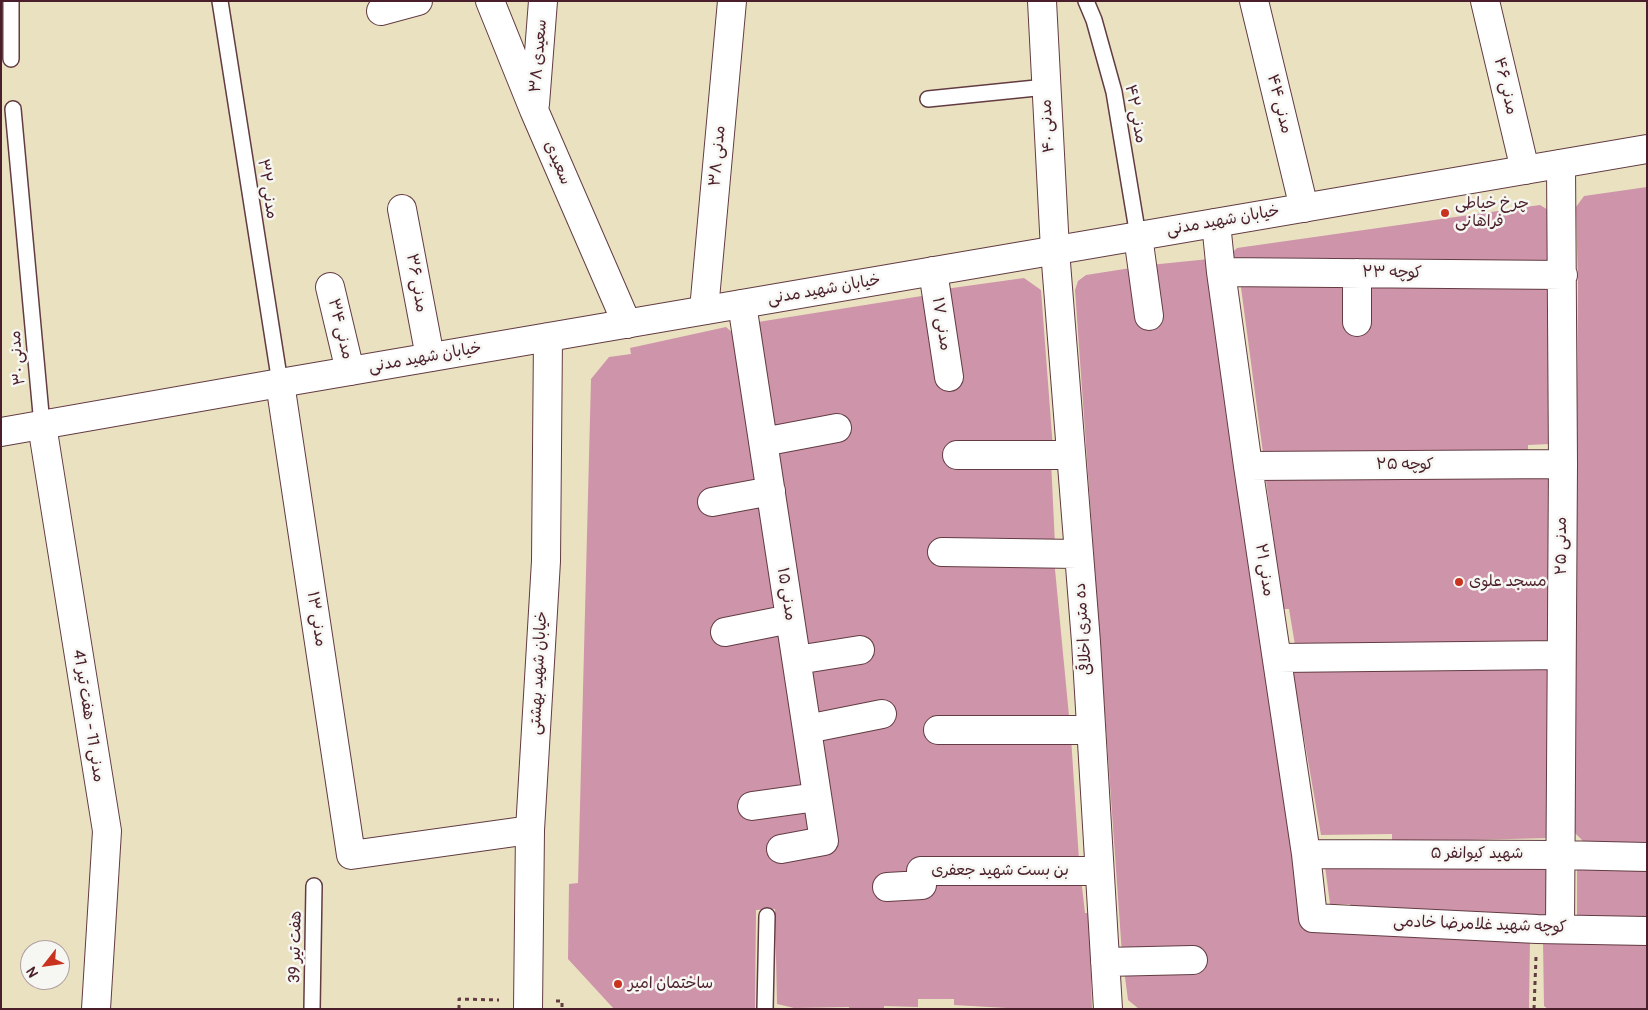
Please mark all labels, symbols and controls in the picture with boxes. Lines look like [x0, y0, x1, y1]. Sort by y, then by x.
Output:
street label: سعیدی ۳۸ [526, 18, 552, 94]
street label: مدنی ۴۶ [1489, 55, 1521, 117]
street label: مدنی ۴۴ [1262, 72, 1296, 136]
street label: مدنی ۴۲ [1120, 83, 1150, 145]
street label: مدنی ۴۰ [1037, 99, 1059, 153]
street label: مدنی ۳۸ [706, 125, 730, 187]
street label: سعیدی [539, 138, 575, 188]
street label: مدنی ۳۲ [253, 158, 281, 220]
place label: چرخ خیاطی فراهانی [1455, 194, 1529, 232]
street label: خیابان شهید مدنی [1165, 202, 1281, 240]
marker: چرخ خیاطی فراهانی [1439, 207, 1451, 219]
street label: مدنی ۳۶ [401, 252, 431, 314]
street label: کوچه ۲۳ [1362, 263, 1422, 283]
street label: خیابان شهید مدنی [766, 271, 882, 309]
street label: مدنی ۱۷ [927, 296, 955, 352]
street label: مدنی ۳۴ [323, 297, 357, 361]
street label: مدنی ۳۰ [6, 330, 30, 386]
street label: خیابان شهید مدنی [367, 339, 483, 377]
street label: کوچه ۲۵ [1376, 455, 1434, 475]
street label: مدنی ۲۵ [1552, 517, 1572, 575]
street label: مدنی ۲۱ [1250, 542, 1278, 598]
street label: مدنی ۱۵ [772, 566, 800, 622]
place label: مسجد علوی [1469, 572, 1547, 592]
marker: مسجد علوی [1453, 576, 1465, 588]
street label: ده متری اخلاقی [1071, 582, 1097, 676]
street label: مدنی ۱۳ [302, 590, 330, 648]
street label: خیابان شهید بهشتی [526, 611, 552, 735]
street label: مدنی 11 - هفت تیر 41 [68, 648, 108, 784]
street label: شهید کیوانفر ۵ [1431, 844, 1523, 864]
street label: بن بست شهید جعفری [931, 861, 1069, 881]
street label: هفت تیر 39 [286, 911, 306, 983]
street label: کوچه شهید غلامرضا خادمی [1393, 912, 1567, 938]
north arrow [20, 940, 70, 990]
text: N [23, 964, 42, 981]
place label: ساختمان امیر [628, 974, 713, 994]
marker: ساختمان امیر [612, 978, 624, 990]

